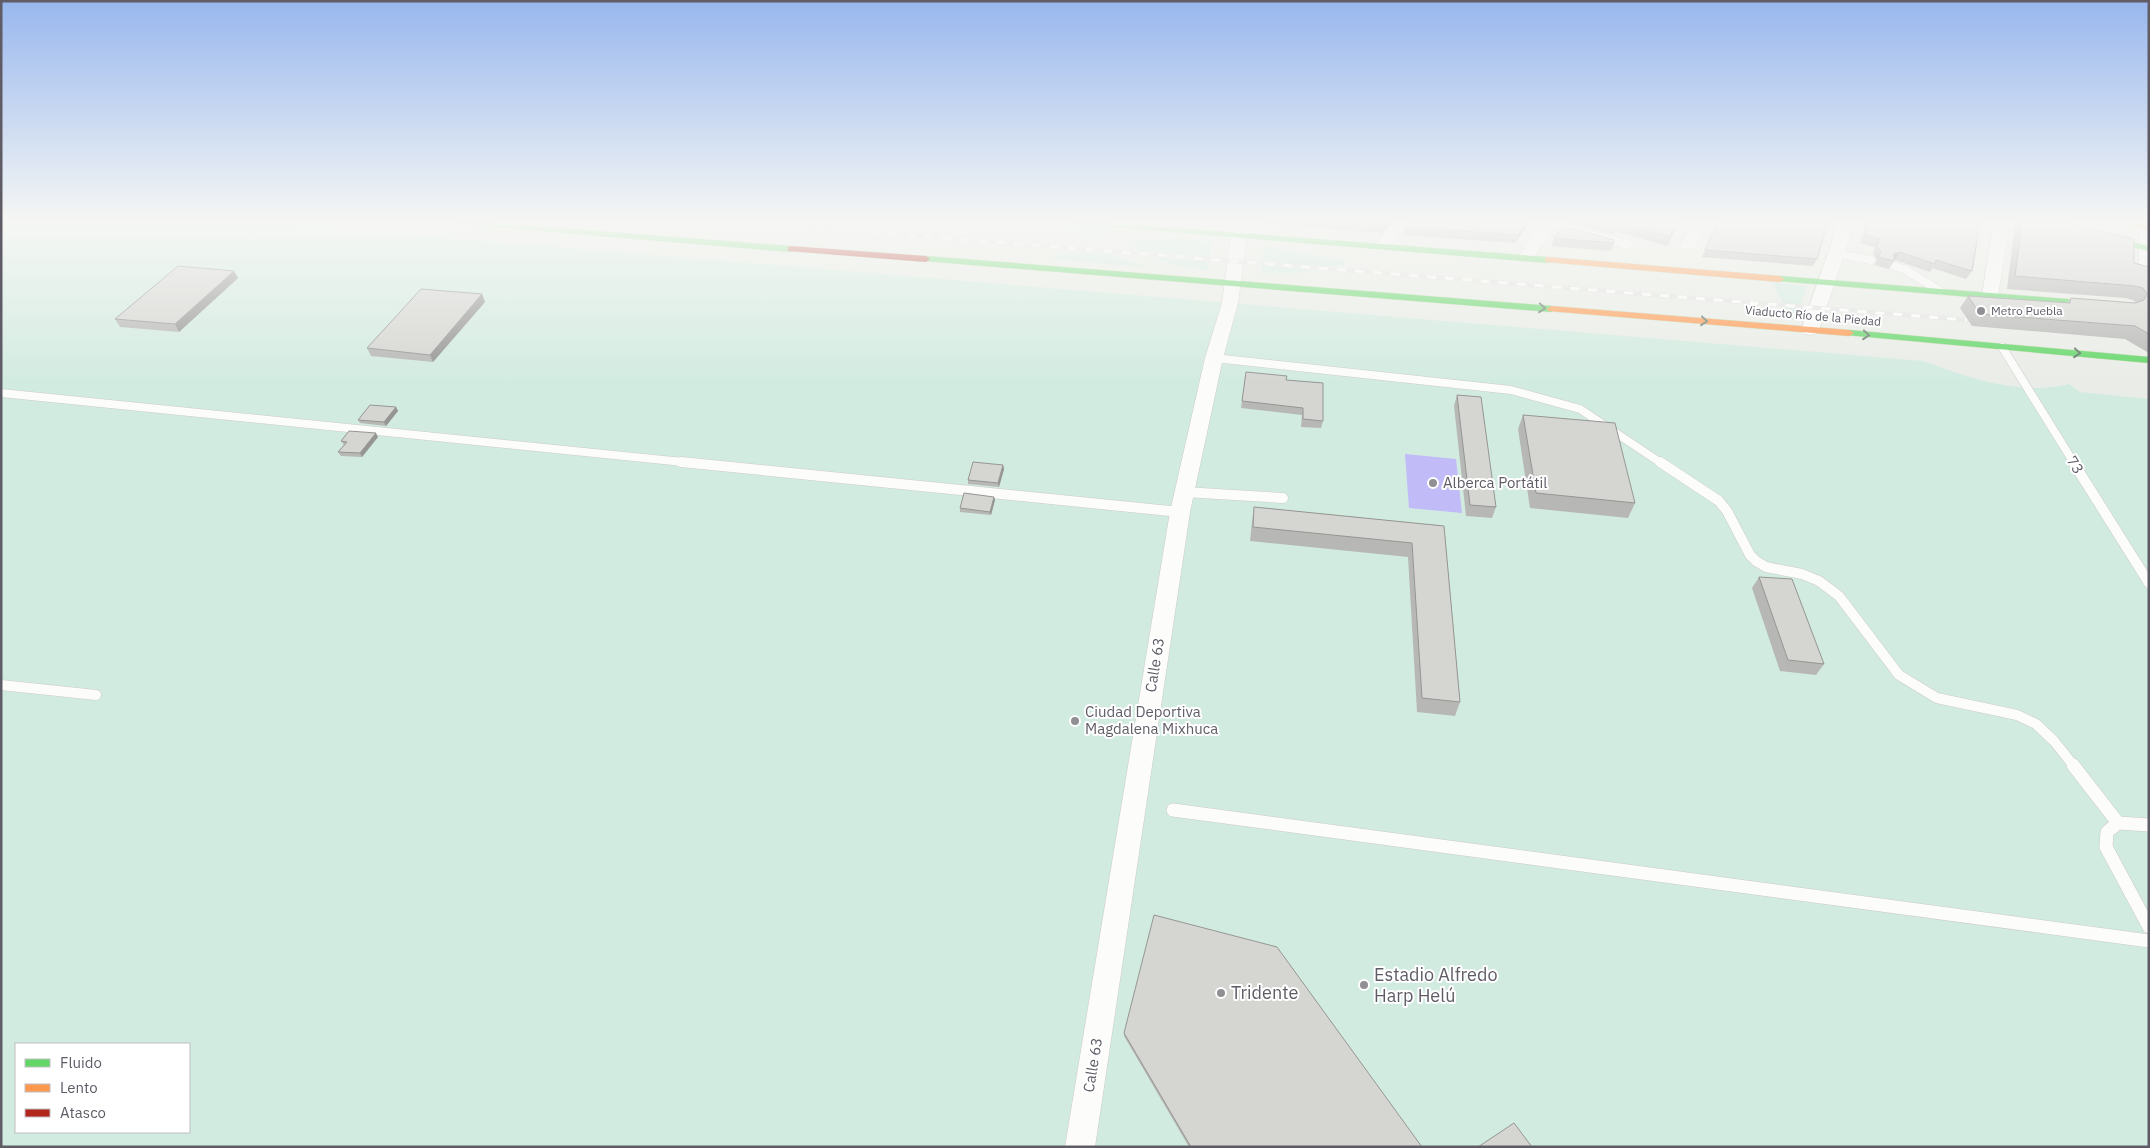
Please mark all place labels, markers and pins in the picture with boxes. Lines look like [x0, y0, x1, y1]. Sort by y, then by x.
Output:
place label: Metro Puebla [1991, 303, 2063, 318]
marker: Metro Puebla [1975, 305, 1987, 317]
place label: Alberca Portátil [1443, 473, 1547, 492]
marker: Alberca Portátil [1427, 477, 1439, 489]
place label: Ciudad Deportiva Magdalena Mixhuca [1085, 702, 1218, 738]
marker: Ciudad Deportiva Magdalena Mixhuca [1069, 715, 1081, 727]
place label: Estadio Alfredo Harp Helú [1374, 963, 1498, 1007]
marker: Estadio Alfredo Harp Helú [1358, 979, 1370, 991]
place label: Tridente [1231, 981, 1298, 1004]
marker: Tridente [1215, 987, 1227, 999]

